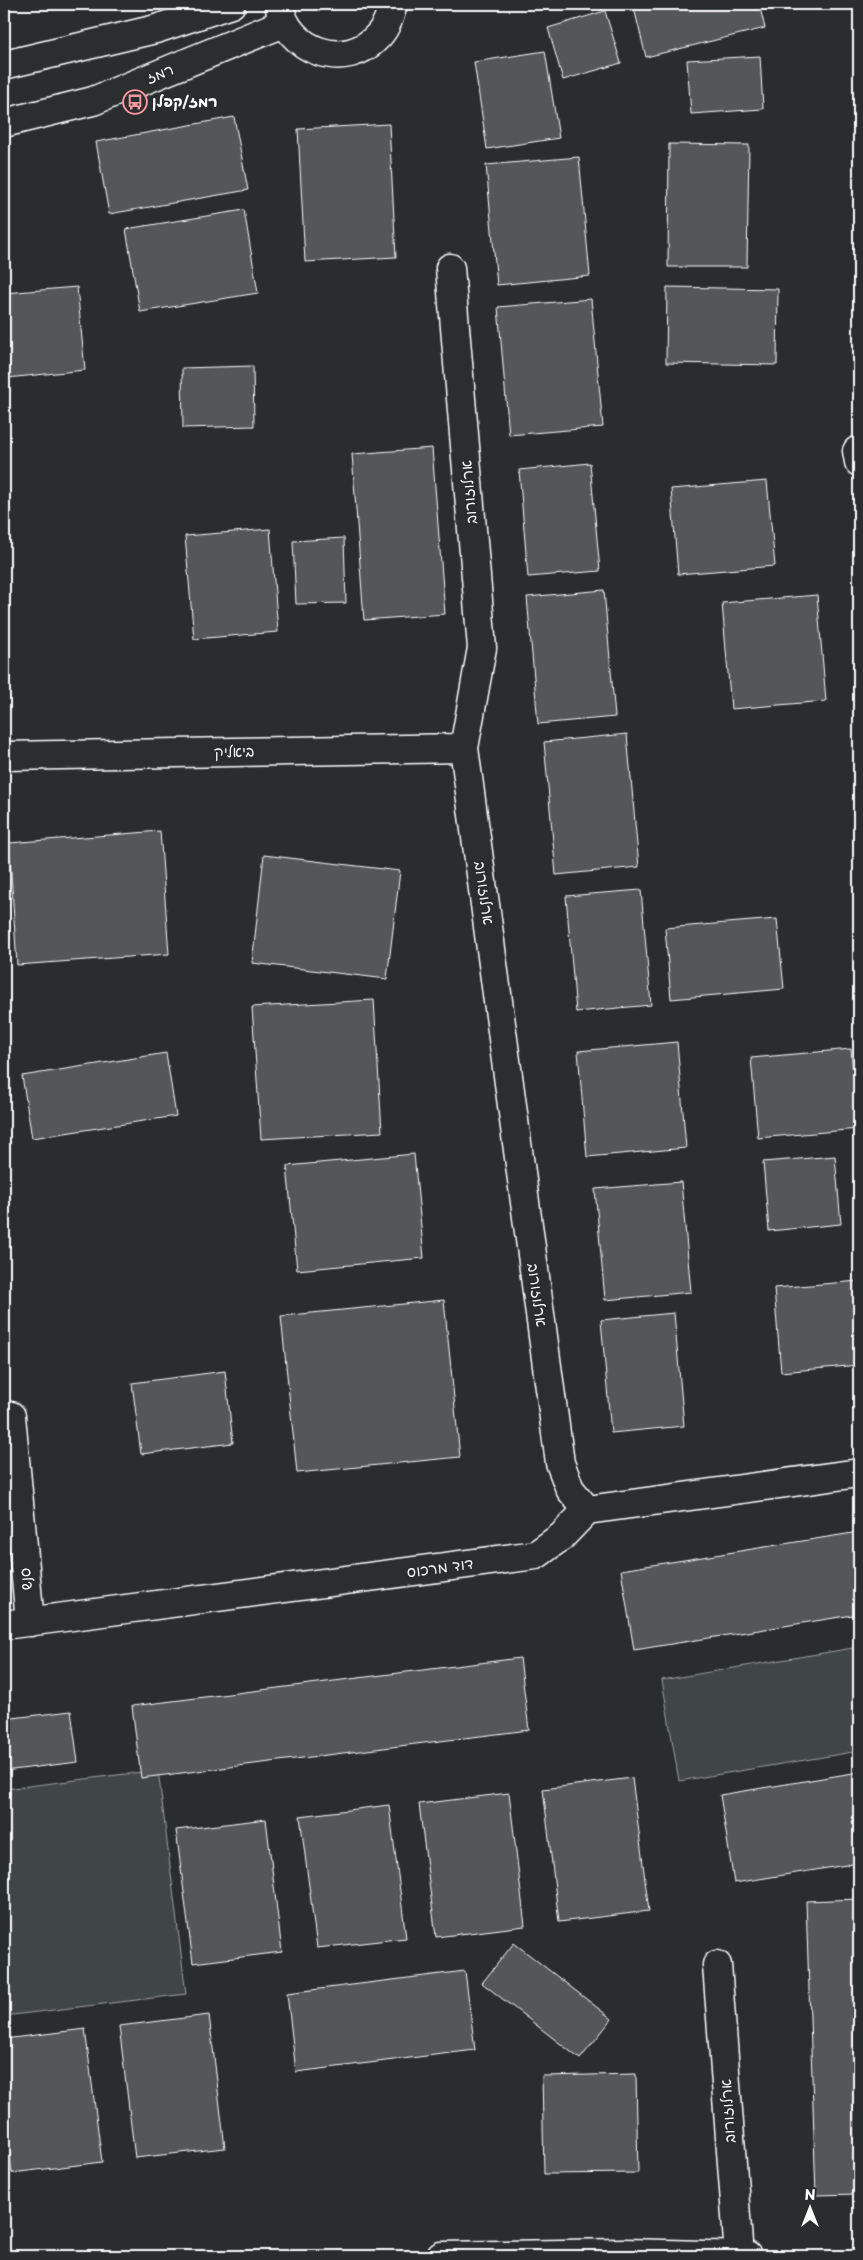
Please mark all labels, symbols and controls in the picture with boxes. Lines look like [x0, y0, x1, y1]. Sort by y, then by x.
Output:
street label: רמז [142, 57, 177, 88]
bus stop icon: רמז/קפלן [122, 89, 148, 115]
place label: רמז/קפלן [152, 89, 218, 112]
street label: ארלוזורוב [453, 459, 482, 525]
street label: ביאליק [214, 739, 254, 762]
street label: ארלוזורוב [470, 859, 501, 926]
street label: ארלוזורוב [523, 1261, 554, 1328]
street label: דוד מרכוס [405, 1550, 475, 1583]
street label: סנש [12, 1567, 37, 1591]
street label: ארלוזורוב [713, 2078, 740, 2144]
north arrow [786, 2182, 836, 2232]
text: N [804, 2184, 816, 2205]

